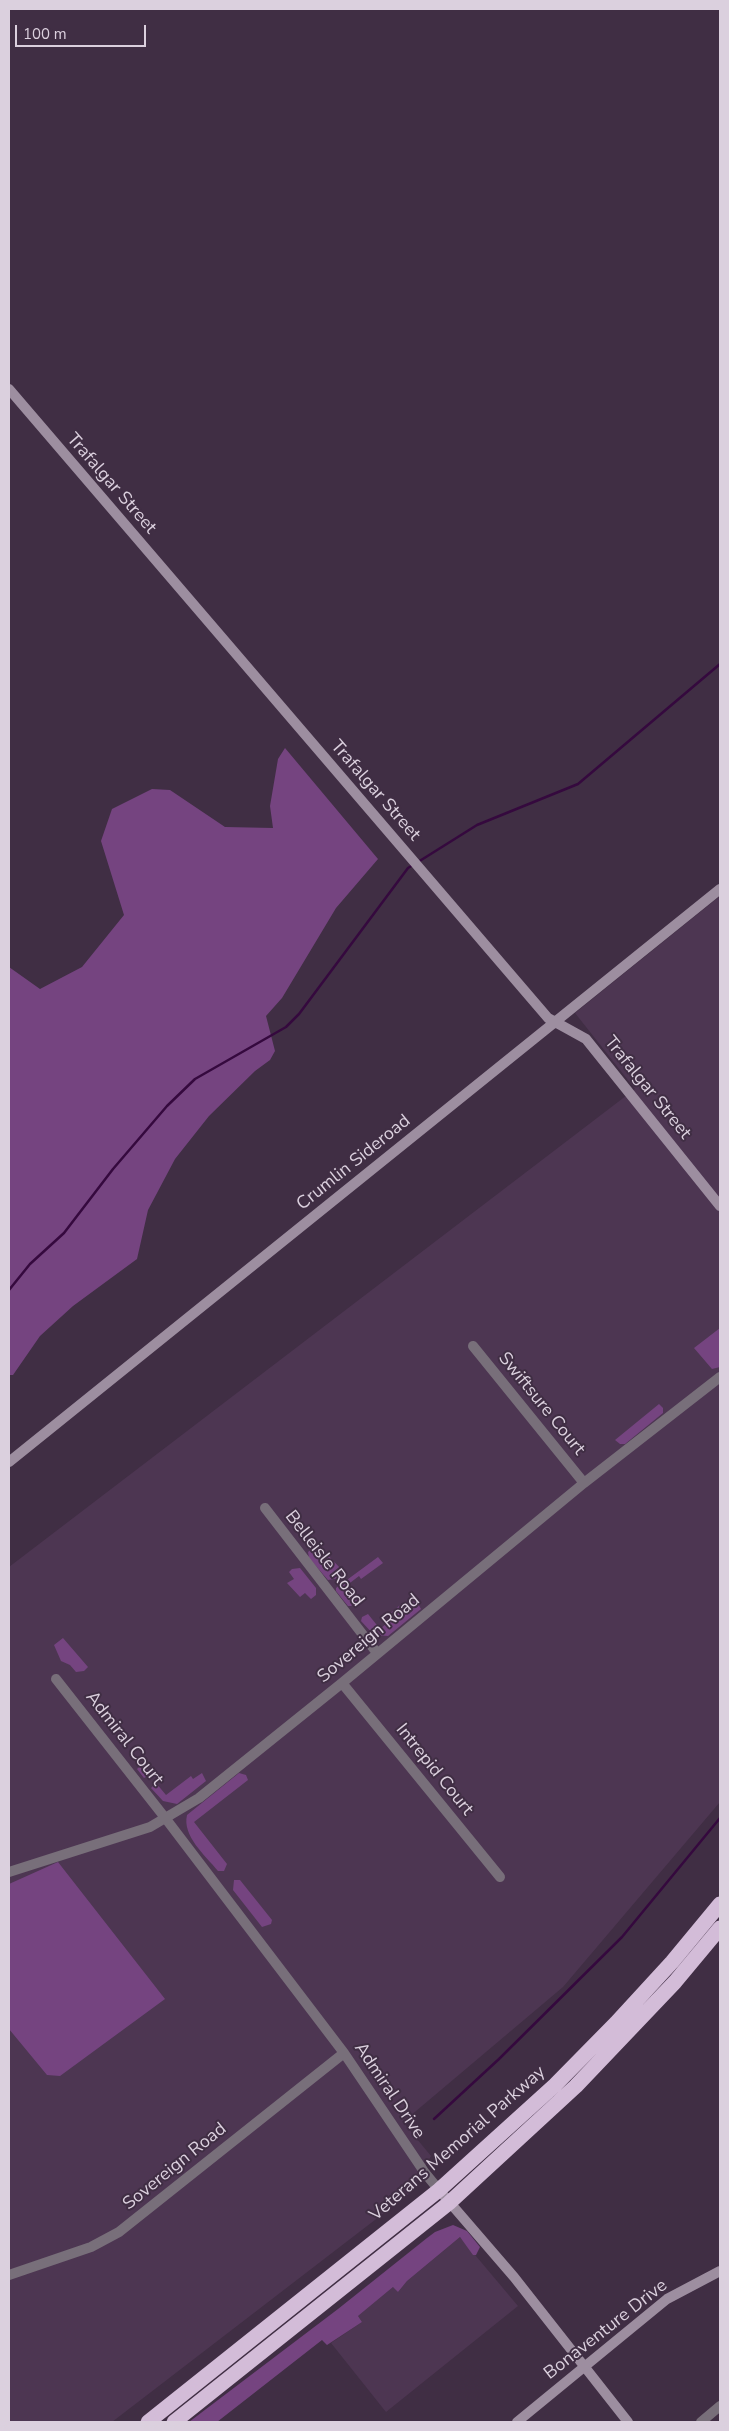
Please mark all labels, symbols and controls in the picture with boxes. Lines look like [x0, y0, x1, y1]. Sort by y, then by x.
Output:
scale bar [18, 15, 149, 47]
text: 100 m [23, 24, 67, 44]
street label: Trafalgar Street [61, 429, 161, 539]
street label: Trafalgar Street [325, 736, 425, 846]
street label: Trafalgar Street [599, 1032, 695, 1144]
street label: Crumlin Sideroad [293, 1111, 415, 1215]
street label: Swiftsure Court [493, 1348, 589, 1460]
street label: Belleisle Road [280, 1507, 368, 1611]
street label: Sovereign Road [313, 1590, 425, 1688]
street label: Admiral Court [80, 1688, 168, 1790]
street label: Intrepid Court [390, 1720, 478, 1820]
street label: Admiral Drive [349, 2039, 429, 2143]
street label: Veterans Memorial Parkway [366, 2062, 550, 2226]
street label: Sovereign Road [119, 2119, 231, 2215]
street label: Bonaventure Drive [540, 2275, 672, 2385]

